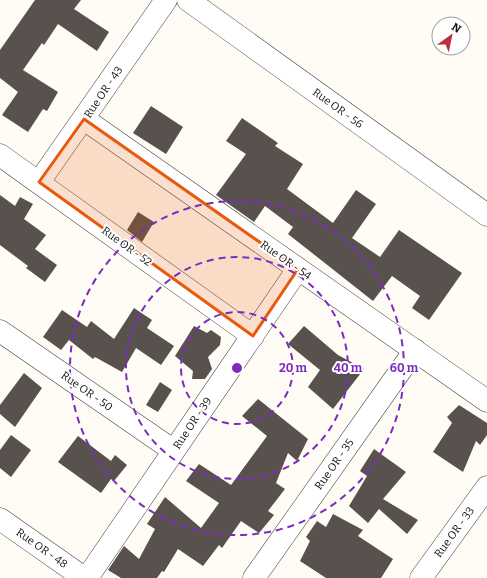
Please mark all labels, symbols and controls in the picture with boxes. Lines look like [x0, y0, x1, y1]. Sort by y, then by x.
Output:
north arrow [431, 16, 471, 56]
text: N [449, 20, 464, 36]
street label: Rue OR - 43 [81, 64, 125, 121]
street label: Rue OR - 56 [310, 86, 366, 131]
street label: Rue OR - 52 [99, 224, 154, 269]
street label: Rue OR - 54 [258, 238, 314, 283]
centre of rings [230, 361, 244, 375]
text: 20 m [279, 361, 308, 375]
text: 40 m [334, 361, 363, 375]
text: 60 m [390, 361, 419, 375]
street label: Rue OR - 50 [58, 369, 115, 414]
street label: Rue OR - 39 [170, 395, 214, 452]
street label: Rue OR - 35 [312, 436, 357, 492]
street label: Rue OR - 33 [432, 504, 477, 560]
street label: Rue OR - 48 [13, 526, 70, 571]

